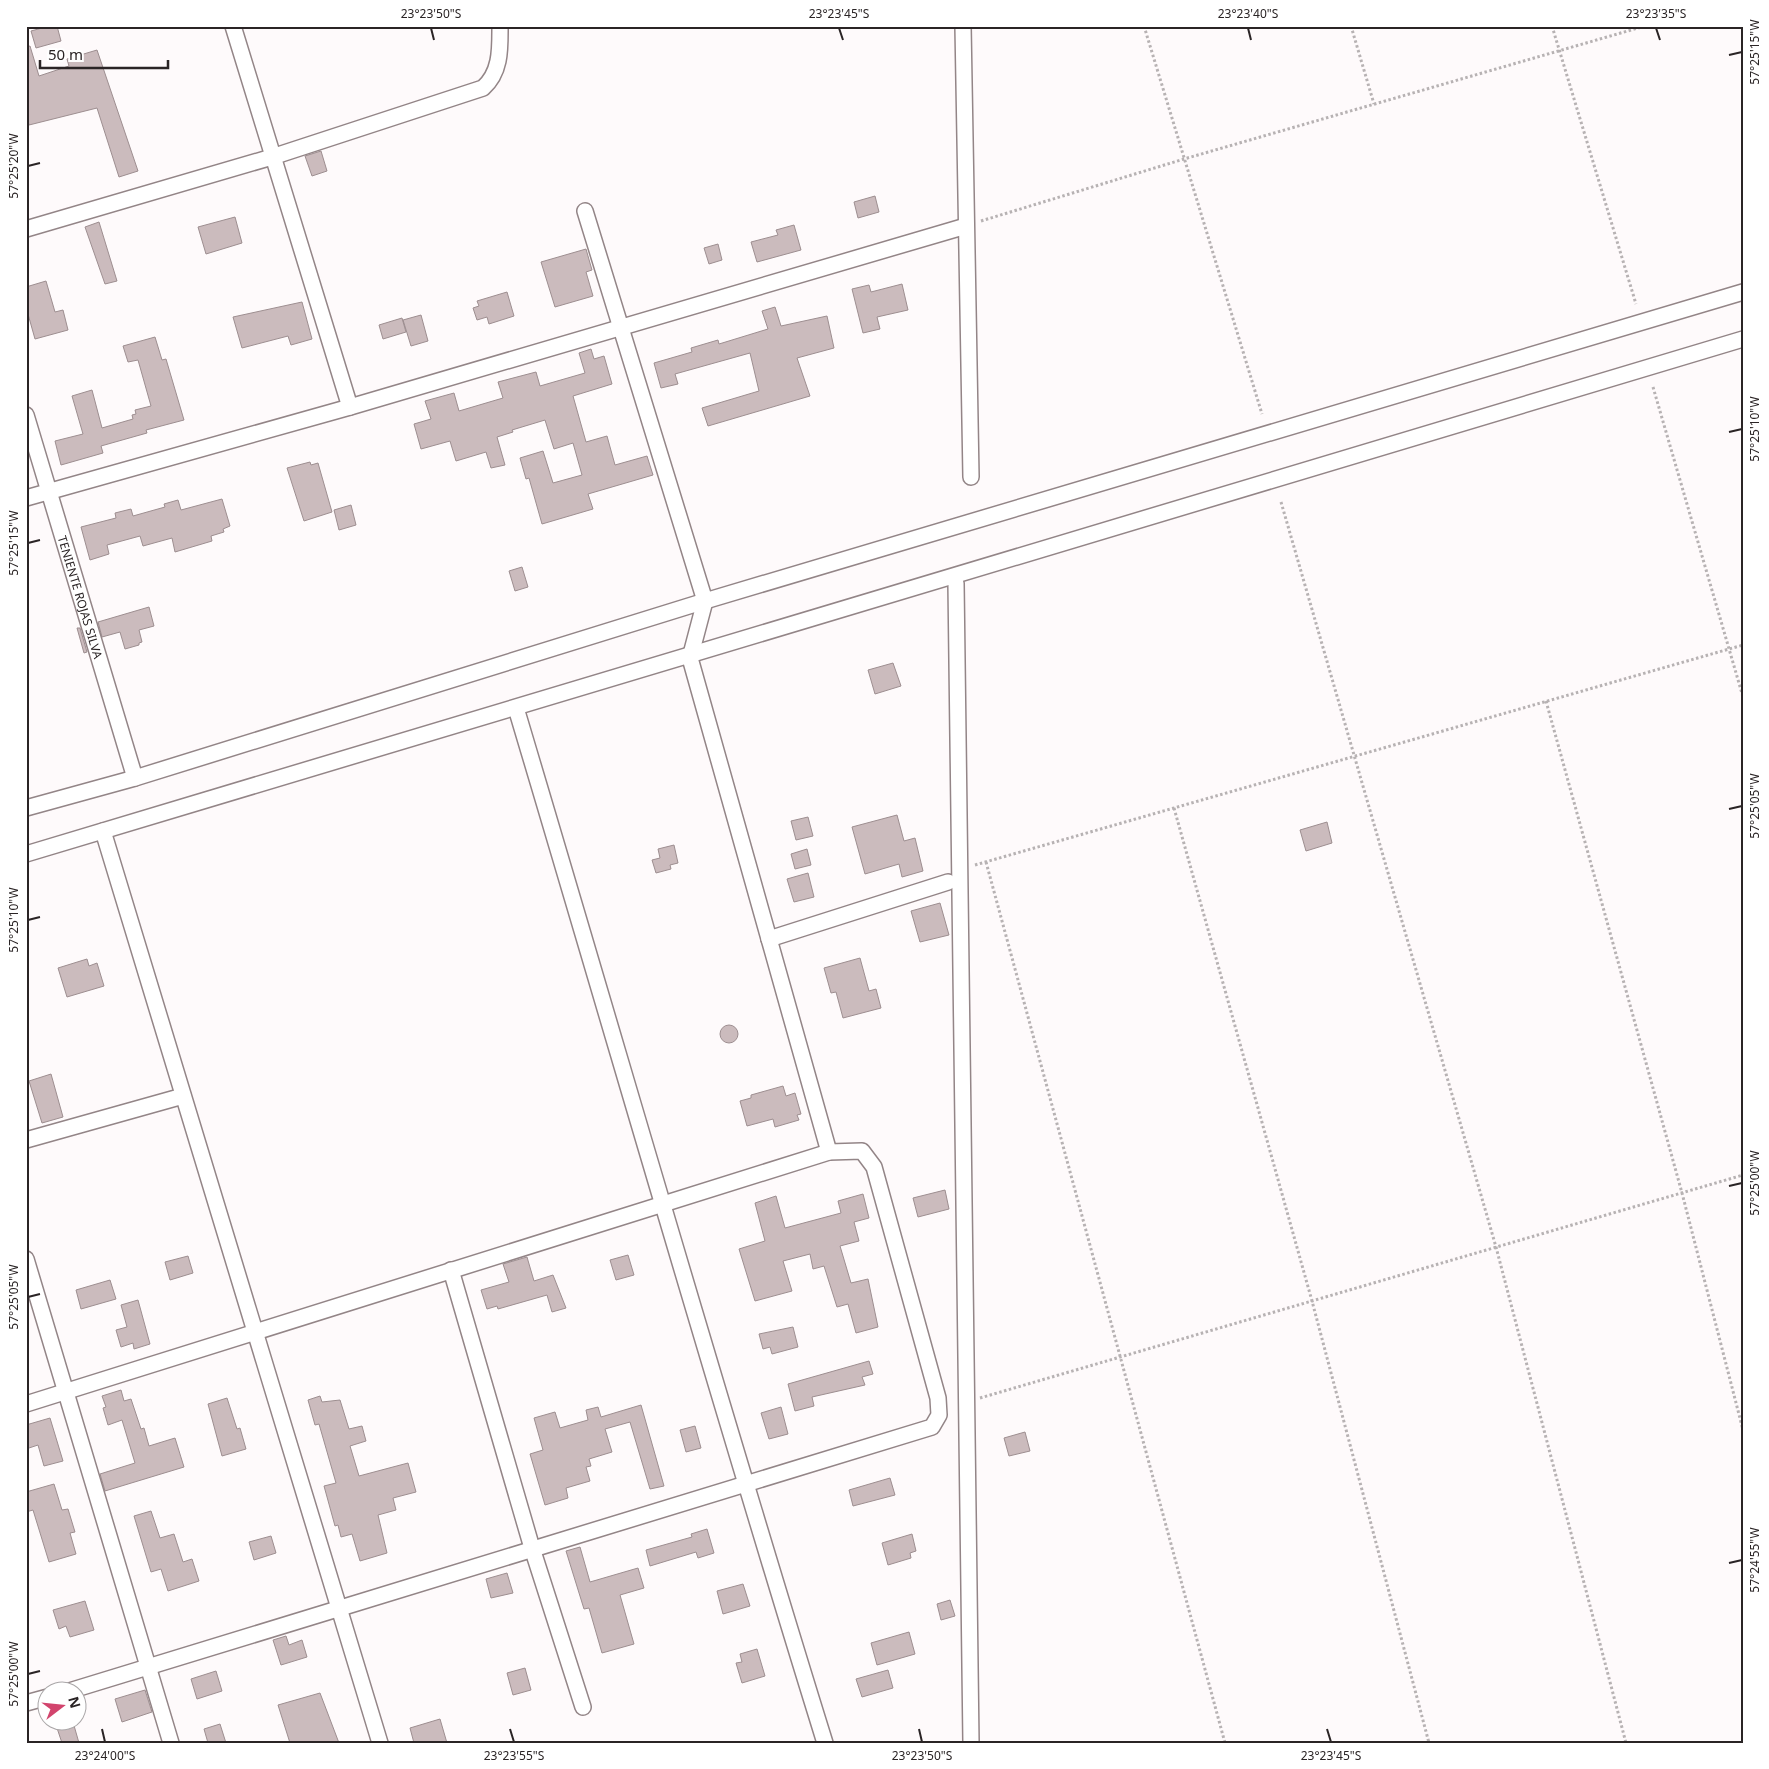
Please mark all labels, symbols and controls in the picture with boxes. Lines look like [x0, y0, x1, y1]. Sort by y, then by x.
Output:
text: 23°23'50"S [401, 5, 462, 22]
text: 23°23'45"S [809, 5, 870, 22]
text: 23°23'40"S [1218, 5, 1279, 22]
text: 23°23'35"S [1626, 5, 1687, 22]
text: 57°25'15"W [1746, 19, 1763, 85]
scale bar [40, 38, 168, 70]
text: 50 m [48, 44, 83, 64]
text: 57°25'20"W [5, 133, 22, 199]
text: 57°25'10"W [1746, 396, 1763, 462]
text: 57°25'15"W [5, 510, 22, 576]
street label: TENIENTE ROJAS SILVA [54, 533, 107, 661]
text: 57°25'05"W [1746, 773, 1763, 839]
text: 57°25'10"W [5, 887, 22, 953]
text: 57°25'00"W [1746, 1150, 1763, 1216]
text: 57°25'05"W [5, 1264, 22, 1330]
text: 57°24'55"W [1746, 1527, 1763, 1593]
text: 57°25'00"W [5, 1641, 22, 1707]
north arrow [38, 1682, 88, 1732]
text: N [64, 1694, 86, 1710]
text: 23°24'00"S [75, 1747, 136, 1764]
text: 23°23'55"S [484, 1747, 545, 1764]
text: 23°23'50"S [892, 1747, 953, 1764]
text: 23°23'45"S [1301, 1747, 1362, 1764]

